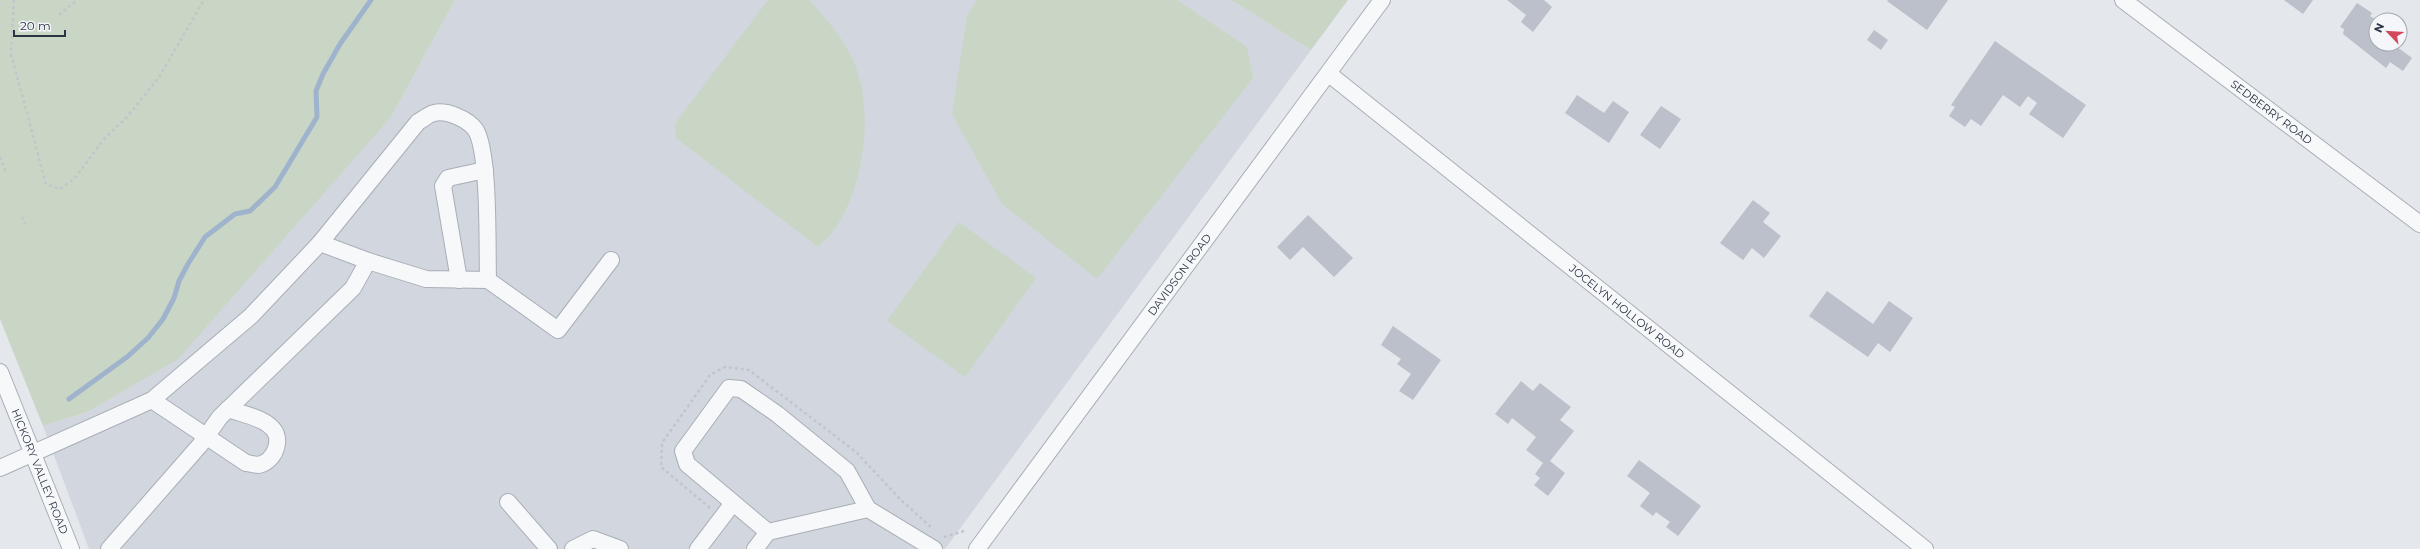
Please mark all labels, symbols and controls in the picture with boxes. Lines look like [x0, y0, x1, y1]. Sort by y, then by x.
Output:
scale bar [14, 12, 65, 38]
north arrow [2368, 12, 2408, 52]
text: 20 m [20, 18, 51, 33]
text: N [2371, 21, 2387, 35]
street label: SEDBERRY ROAD [2228, 77, 2315, 147]
street label: DAVIDSON ROAD [1145, 231, 1214, 318]
street label: JOCELYN HOLLOW ROAD [1566, 261, 1687, 362]
street label: HICKORY VALLEY ROAD [8, 407, 71, 536]

